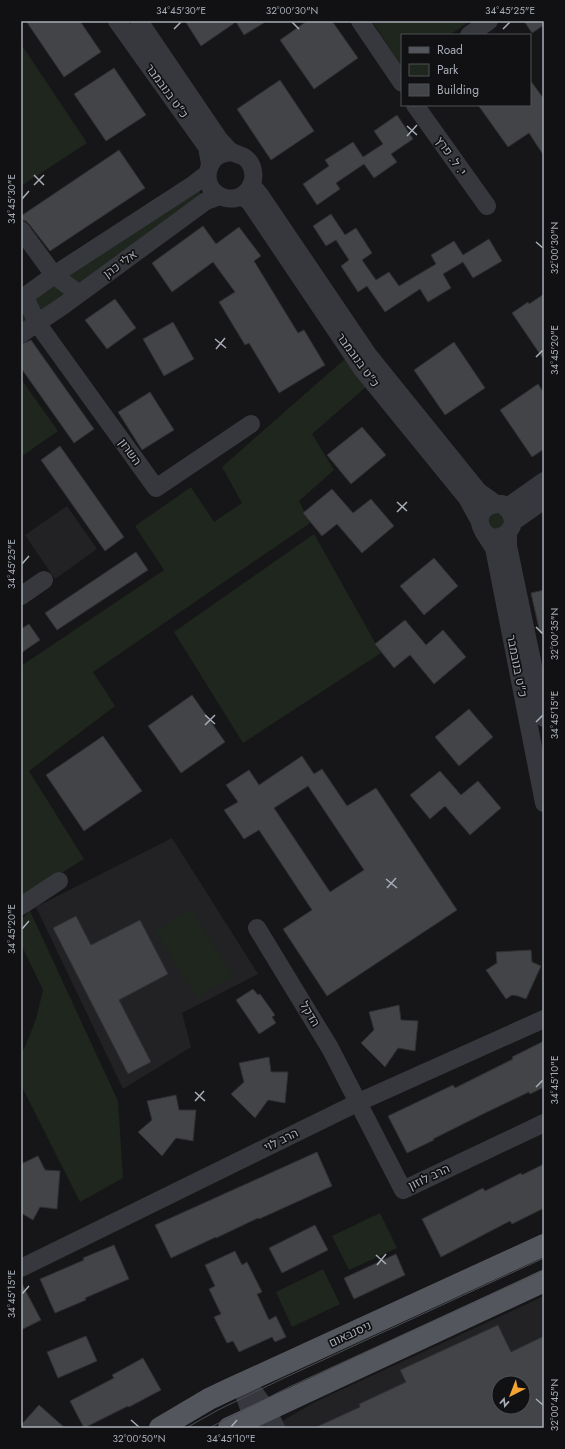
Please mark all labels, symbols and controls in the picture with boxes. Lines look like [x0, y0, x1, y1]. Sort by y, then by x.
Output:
text: 34°45'30"E [156, 3, 206, 18]
text: 32°00'30"N [266, 3, 318, 18]
text: 34°45'25"E [485, 3, 535, 18]
legend [401, 34, 531, 106]
text: Road [437, 41, 463, 59]
street label: כ"ט בנובמבר [141, 60, 193, 122]
text: Park [437, 61, 459, 79]
text: Building [437, 81, 479, 99]
street label: י. ל. פרץ [431, 133, 471, 179]
text: 34°45'30"E [4, 174, 19, 224]
text: 32°00'30"N [547, 222, 562, 274]
street label: אלי כהן [99, 245, 141, 282]
text: 34°45'20"E [547, 325, 562, 375]
street label: כ"ט בנובמבר [332, 329, 384, 391]
street label: השרון [114, 435, 146, 469]
text: 34°45'25"E [4, 539, 19, 589]
text: 32°00'35"N [547, 608, 562, 660]
street label: כ"ט בנובמבר [502, 633, 532, 699]
text: 34°45'15"E [547, 691, 562, 739]
text: 34°45'20"E [4, 904, 19, 954]
street label: הדקל [295, 998, 325, 1030]
text: 34°45'10"E [547, 1055, 562, 1105]
street label: הרב לוי [261, 1124, 301, 1156]
street label: הרב לוזון [405, 1160, 453, 1194]
text: 34°45'15"E [4, 1270, 19, 1318]
street label: ניסנבאום [326, 1316, 374, 1352]
north arrow [491, 1375, 531, 1415]
text: 32°00'45"N [547, 1379, 562, 1431]
text: N [496, 1394, 513, 1411]
text: 32°00'50"N [113, 1431, 165, 1446]
text: 34°45'10"E [206, 1431, 256, 1446]

